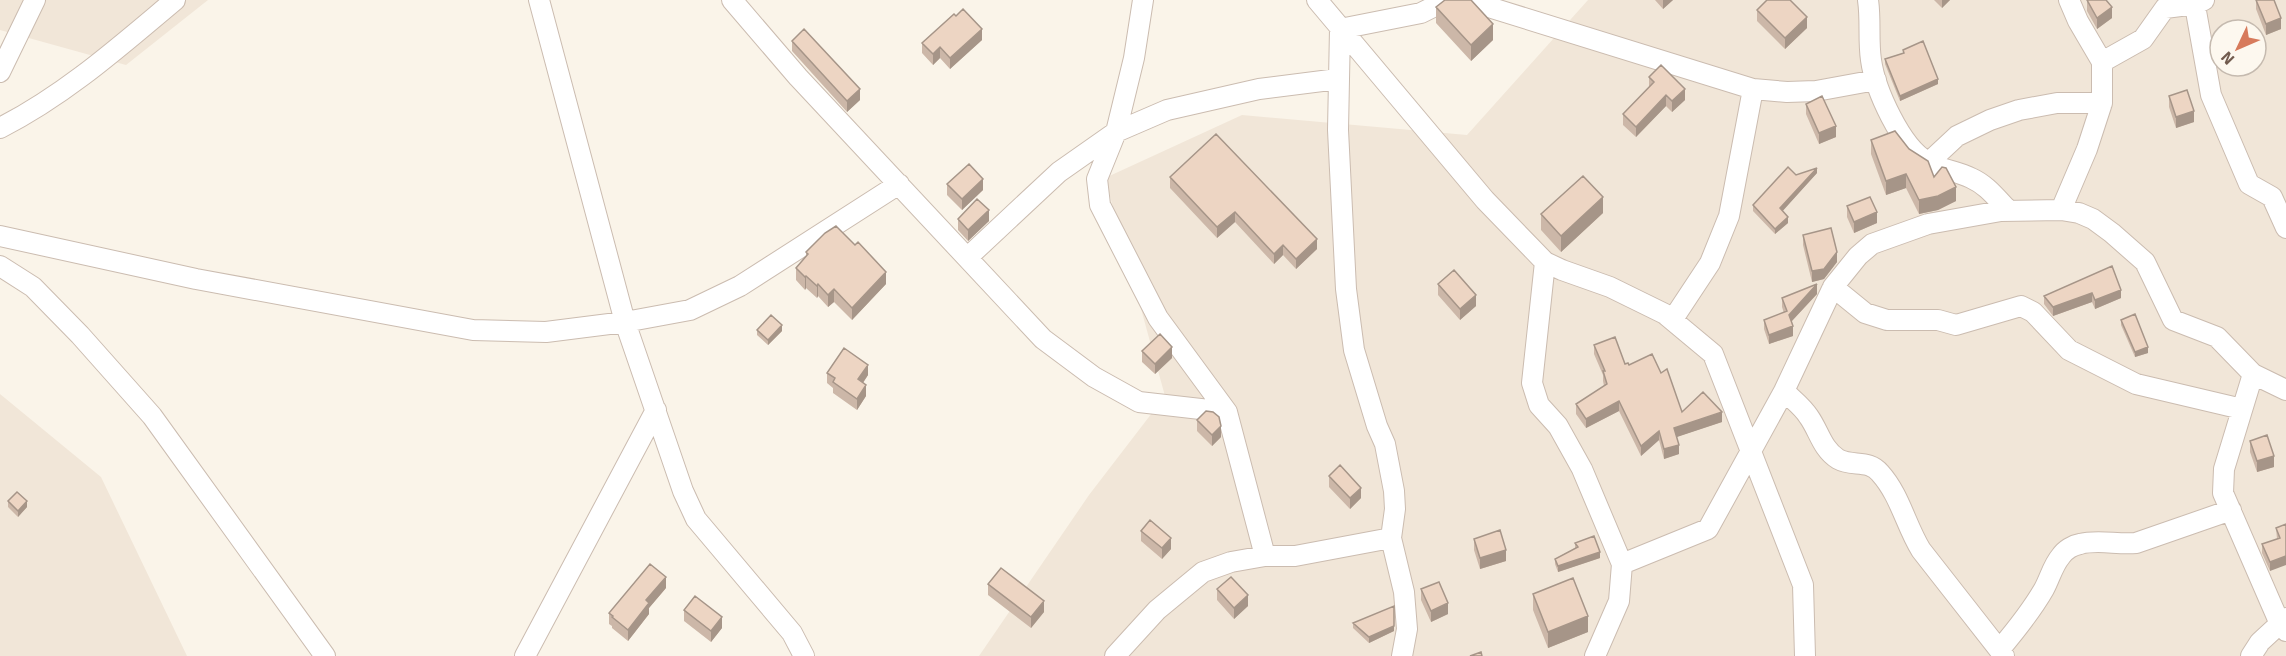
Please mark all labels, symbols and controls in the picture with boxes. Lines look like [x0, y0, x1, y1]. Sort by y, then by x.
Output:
north arrow [2208, 18, 2268, 78]
text: N [2217, 47, 2239, 69]

